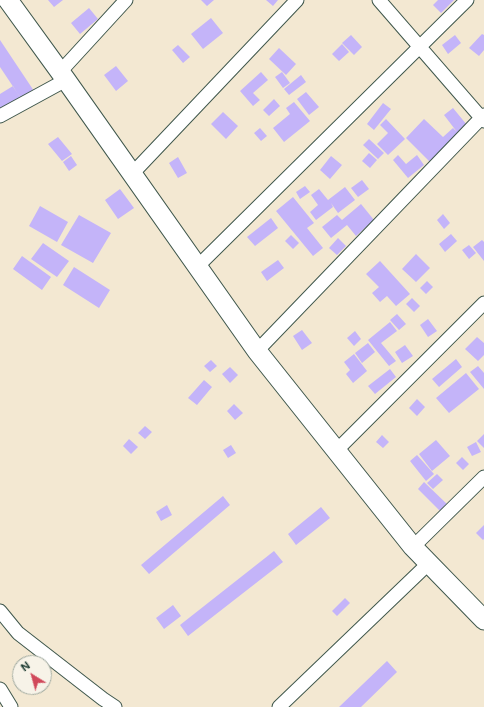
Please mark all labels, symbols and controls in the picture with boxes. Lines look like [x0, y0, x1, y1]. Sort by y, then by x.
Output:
north arrow [12, 655, 52, 695]
text: N [17, 657, 33, 674]

